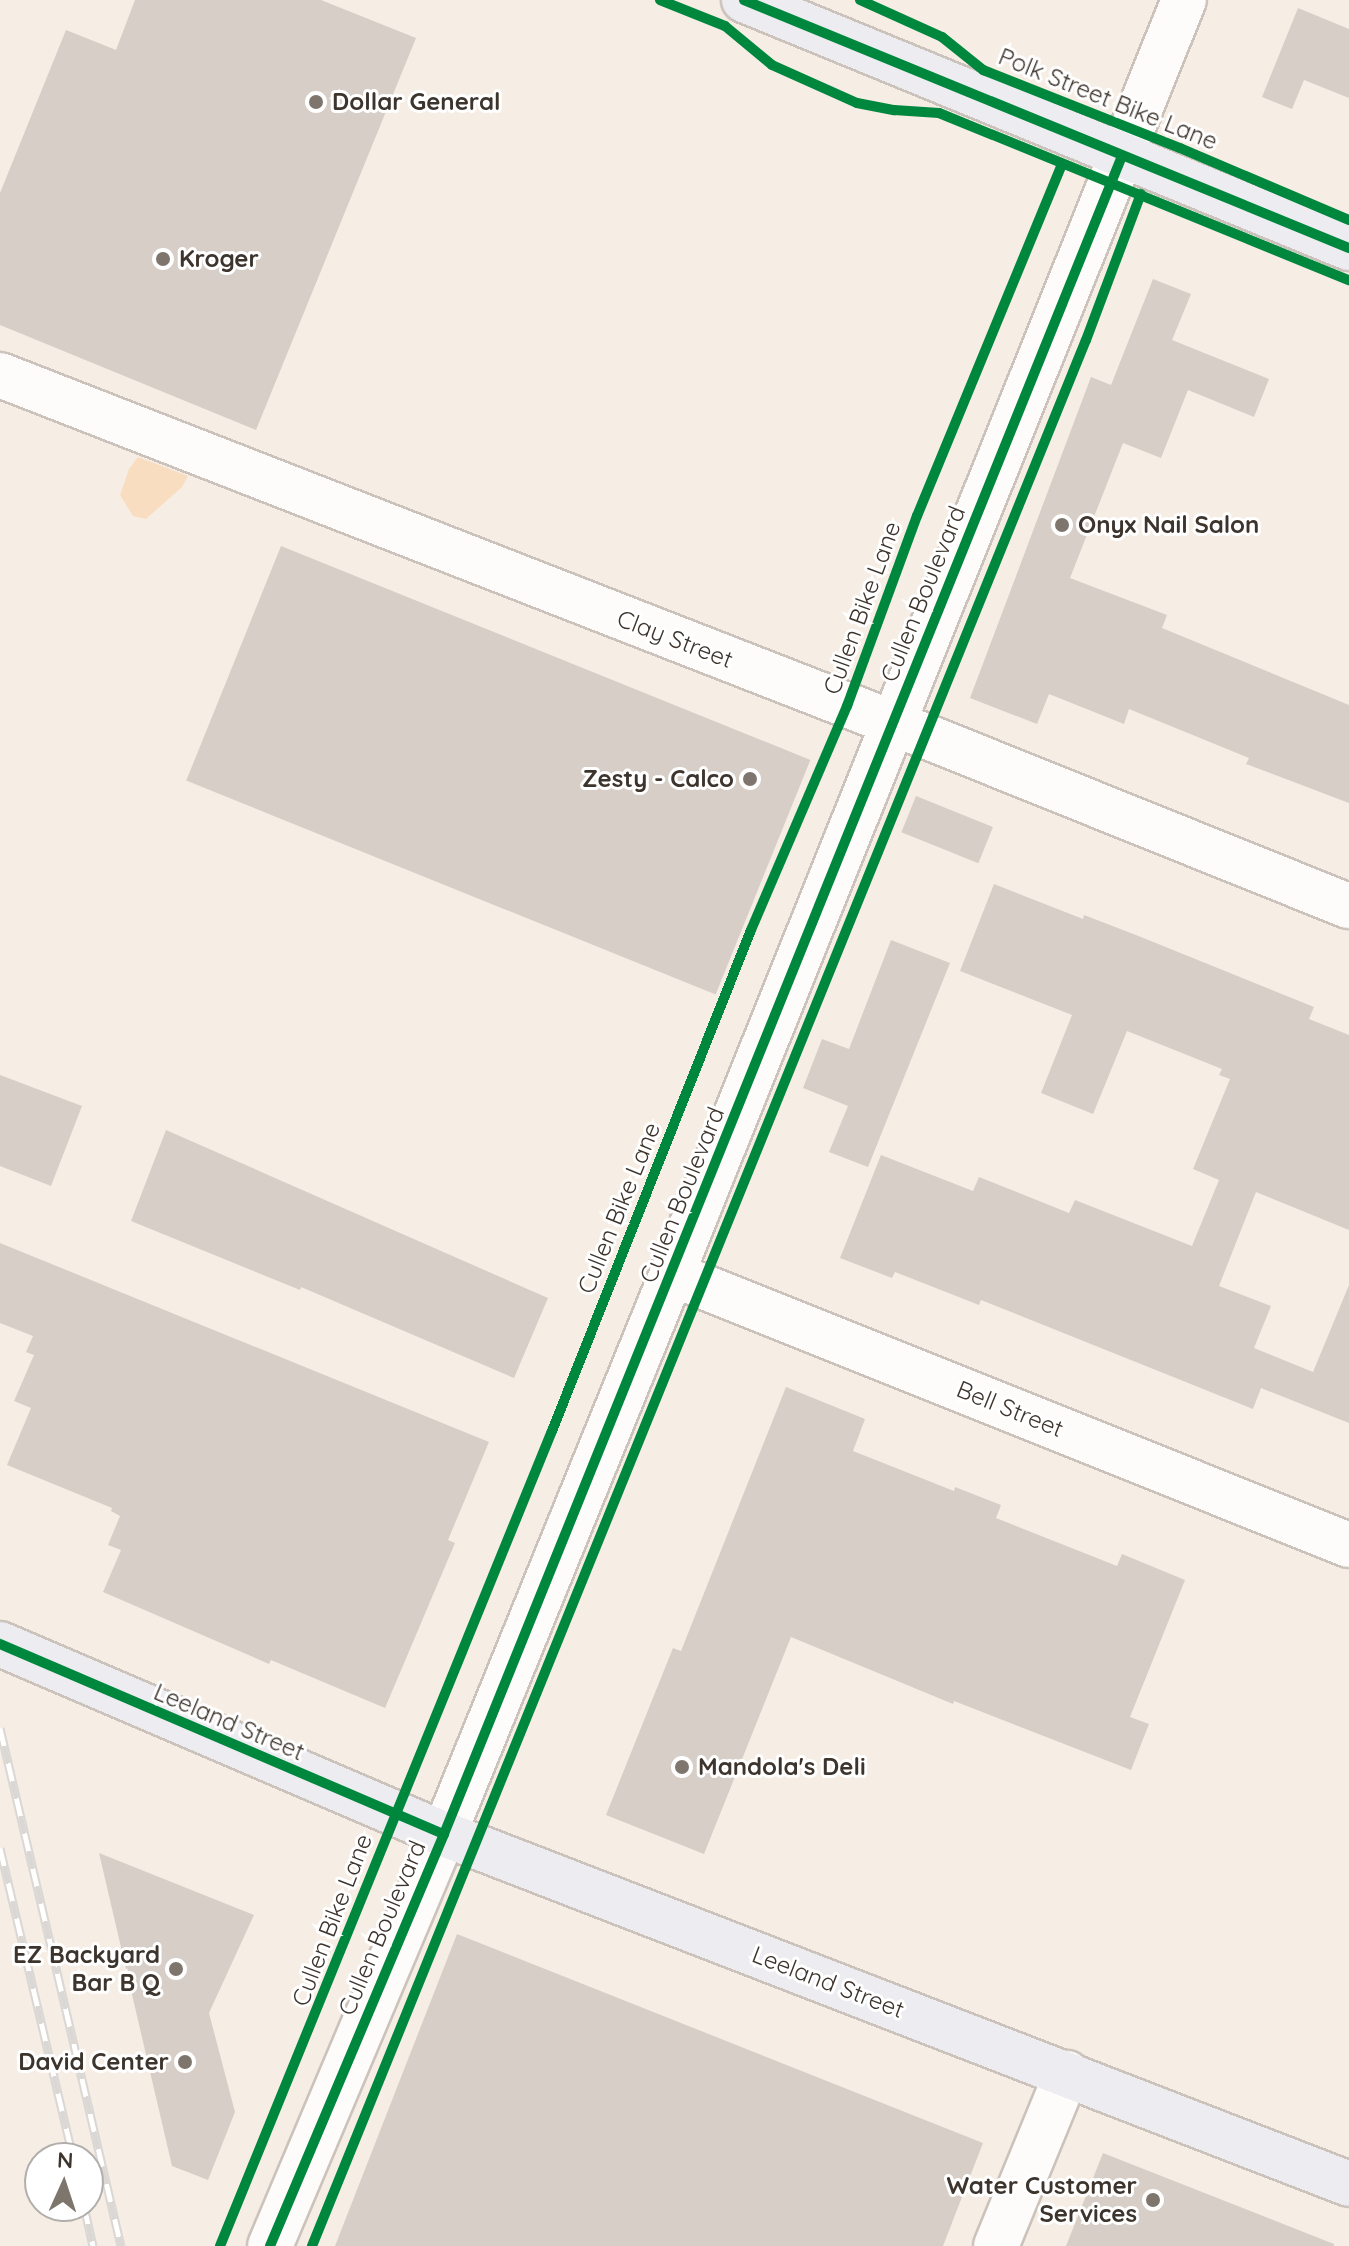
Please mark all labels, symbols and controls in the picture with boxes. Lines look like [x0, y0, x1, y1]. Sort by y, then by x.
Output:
street label: Polk Street Bike Lane [994, 42, 1222, 156]
place label: Dollar General [332, 88, 501, 116]
marker: Dollar General [307, 93, 325, 111]
place label: Kroger [179, 245, 259, 273]
marker: Kroger [154, 250, 172, 268]
street label: Cullen Boulevard [875, 502, 971, 686]
place label: Onyx Nail Salon [1078, 511, 1259, 539]
marker: Onyx Nail Salon [1053, 516, 1071, 534]
street label: Cullen Bike Lane [817, 518, 907, 698]
street label: Clay Street [613, 604, 737, 674]
place label: Zesty - Calco [582, 765, 734, 793]
marker: Zesty - Calco [741, 770, 759, 788]
street label: Cullen Boulevard [634, 1103, 730, 1287]
street label: Cullen Bike Lane [572, 1118, 666, 1298]
street label: Bell Street [953, 1375, 1067, 1443]
street label: Leeland Street [149, 1677, 309, 1767]
place label: Mandola's Deli [698, 1753, 866, 1781]
marker: Mandola's Deli [673, 1758, 691, 1776]
street label: Cullen Bike Lane [286, 1830, 378, 2010]
street label: Cullen Boulevard [332, 1836, 432, 2020]
street label: Leeland Street [748, 1940, 908, 2024]
place label: EZ Backyard Bar B Q [13, 1941, 160, 1997]
marker: EZ Backyard Bar B Q [167, 1960, 185, 1978]
place label: David Center [18, 2048, 169, 2076]
marker: David Center [176, 2053, 194, 2071]
north arrow [24, 2142, 104, 2222]
text: N [56, 2146, 74, 2174]
place label: Water Customer Services [946, 2172, 1137, 2228]
marker: Water Customer Services [1144, 2191, 1162, 2209]

